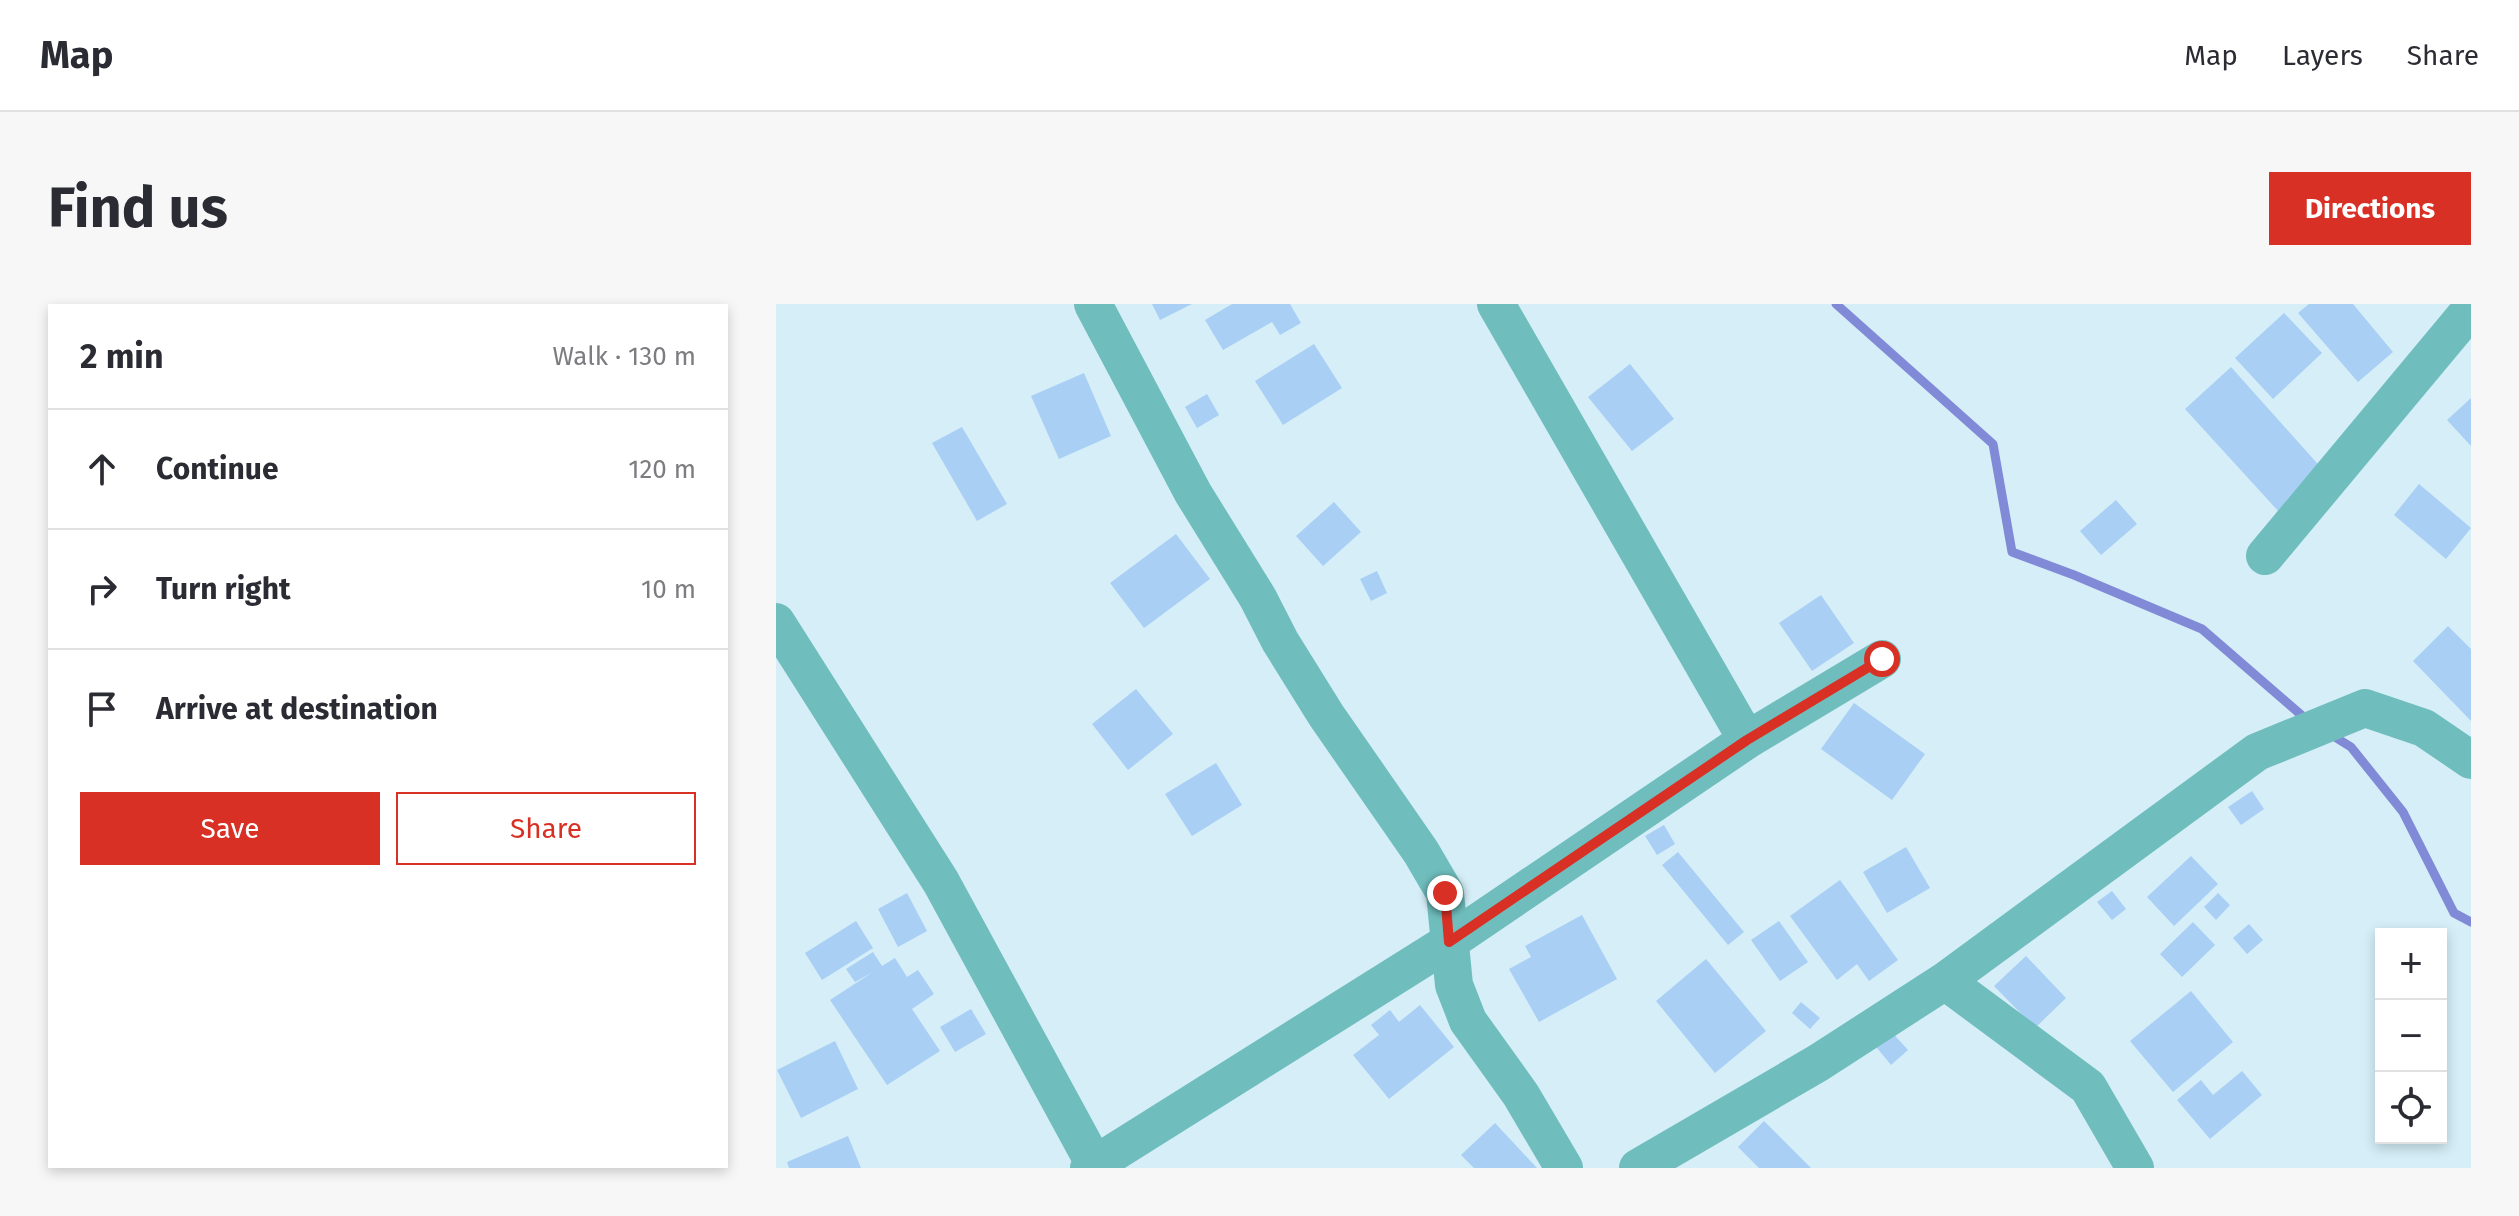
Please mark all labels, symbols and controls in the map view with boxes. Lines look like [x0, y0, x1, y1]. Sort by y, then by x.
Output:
text: Map [40, 32, 113, 78]
text: Map [2184, 39, 2238, 72]
text: Layers [2282, 39, 2363, 72]
text: Share [2407, 39, 2479, 72]
button: Directions [2269, 172, 2471, 245]
text: Find us [48, 175, 228, 242]
text: 2 min [80, 336, 164, 377]
text: Walk · 130 m [553, 341, 696, 372]
icon: ahead [80, 447, 124, 491]
text: Continue [156, 451, 279, 487]
text: 120 m [628, 454, 696, 485]
icon: right [80, 567, 124, 611]
text: Turn right [156, 571, 291, 607]
text: 10 m [641, 574, 696, 605]
route start [1864, 641, 1900, 677]
icon: arrive [80, 687, 124, 731]
text: Arrive at destination [156, 691, 438, 727]
button: Save [80, 792, 380, 865]
button: Share [396, 792, 696, 865]
route end [1427, 875, 1463, 911]
map controls [2375, 928, 2447, 1144]
button: + [2375, 928, 2447, 1000]
button: − [2375, 1000, 2447, 1072]
button: locate [2375, 1072, 2447, 1144]

